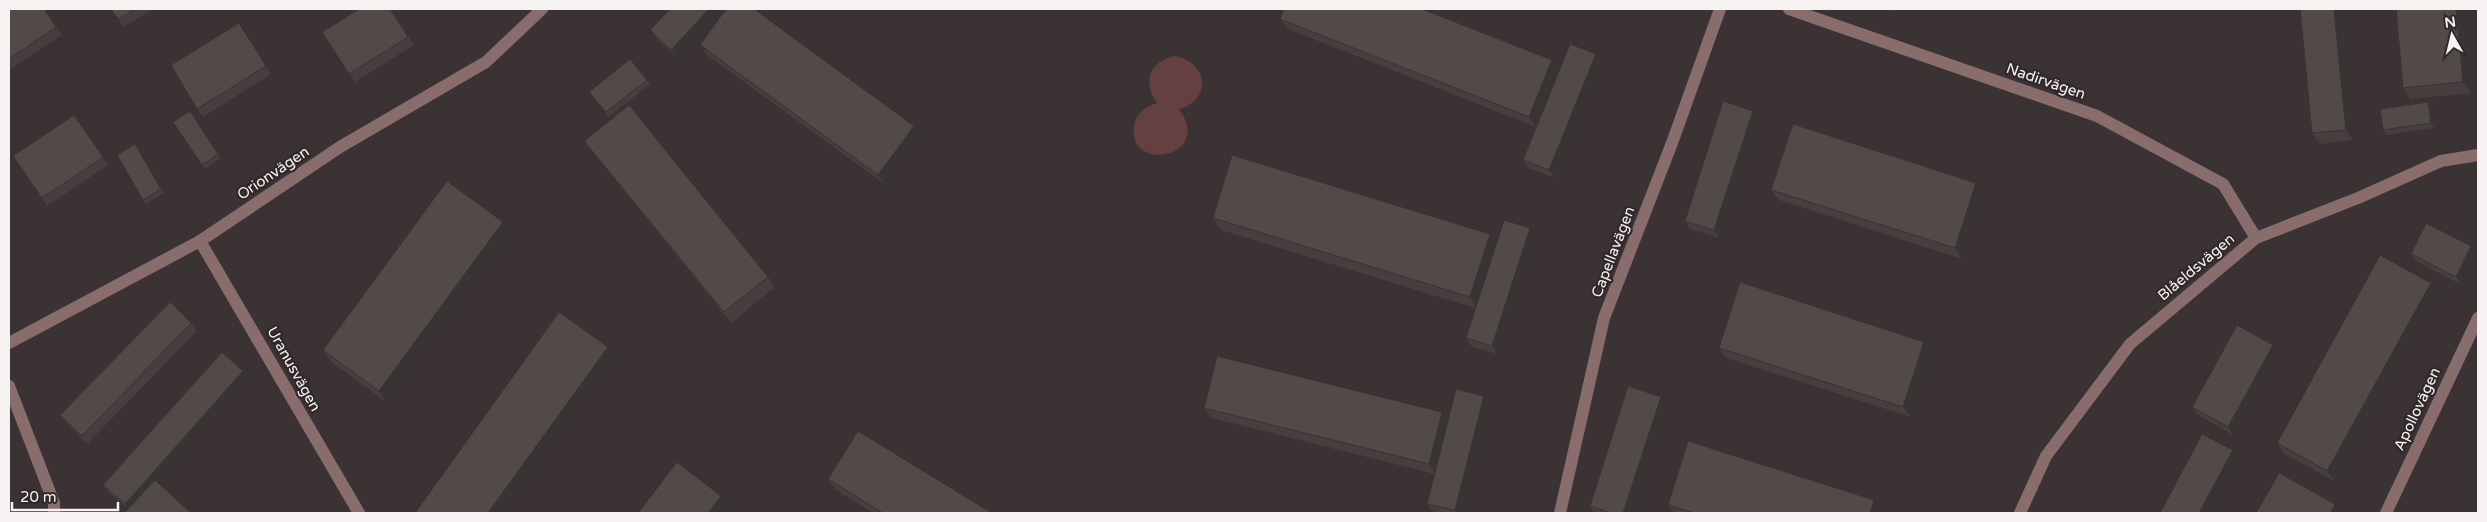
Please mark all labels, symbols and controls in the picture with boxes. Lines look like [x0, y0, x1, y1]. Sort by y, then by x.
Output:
north arrow [2427, 10, 2477, 60]
text: N [2444, 13, 2457, 32]
street label: Nadirvägen [2004, 59, 2088, 103]
street label: Orionvägen [234, 142, 312, 204]
street label: Capellavägen [1587, 204, 1639, 300]
street label: Blåeldsvägen [2154, 230, 2238, 304]
street label: Uranusvägen [263, 324, 325, 414]
street label: Apollovägen [2390, 365, 2444, 453]
scale bar [12, 480, 119, 512]
text: 20 m [20, 488, 57, 506]

